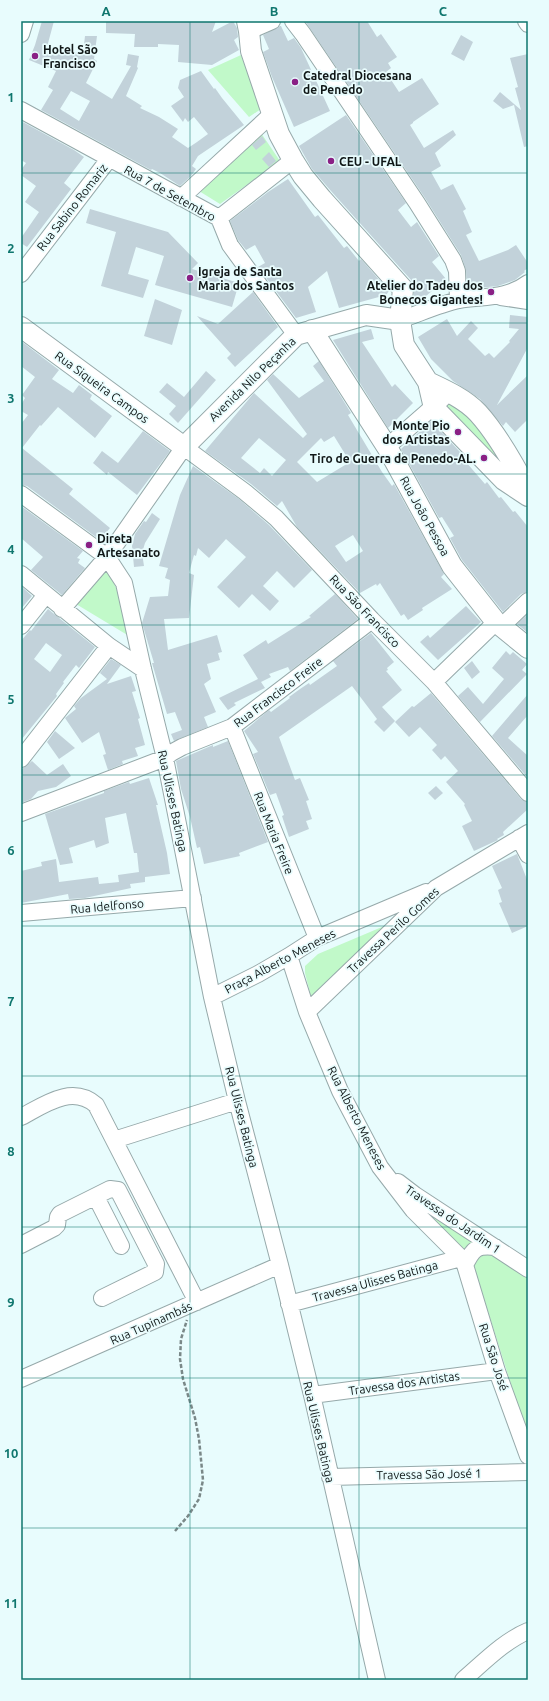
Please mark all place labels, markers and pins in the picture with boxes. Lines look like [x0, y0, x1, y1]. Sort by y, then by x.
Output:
place label: Hotel São Francisco [43, 43, 98, 70]
marker: Hotel São Francisco [30, 51, 40, 61]
place label: Catedral Diocesana de Penedo [303, 69, 412, 96]
marker: Catedral Diocesana de Penedo [290, 77, 300, 87]
place label: CEU - UFAL [339, 155, 402, 168]
marker: CEU - UFAL [326, 156, 336, 166]
place label: Igreja de Santa Maria dos Santos [198, 265, 294, 292]
marker: Igreja de Santa Maria dos Santos [185, 273, 195, 283]
place label: Atelier do Tadeu dos Bonecos Gigantes! [367, 279, 483, 306]
marker: Atelier do Tadeu dos Bonecos Gigantes! [486, 287, 496, 297]
place label: Monte Pio dos Artistas [382, 419, 450, 446]
marker: Monte Pio dos Artistas [453, 427, 463, 437]
place label: Tiro de Guerra de Penedo-AL. [310, 452, 476, 465]
marker: Tiro de Guerra de Penedo-AL. [479, 453, 489, 463]
place label: Direta Artesanato [97, 532, 160, 559]
marker: Direta Artesanato [84, 540, 94, 550]

